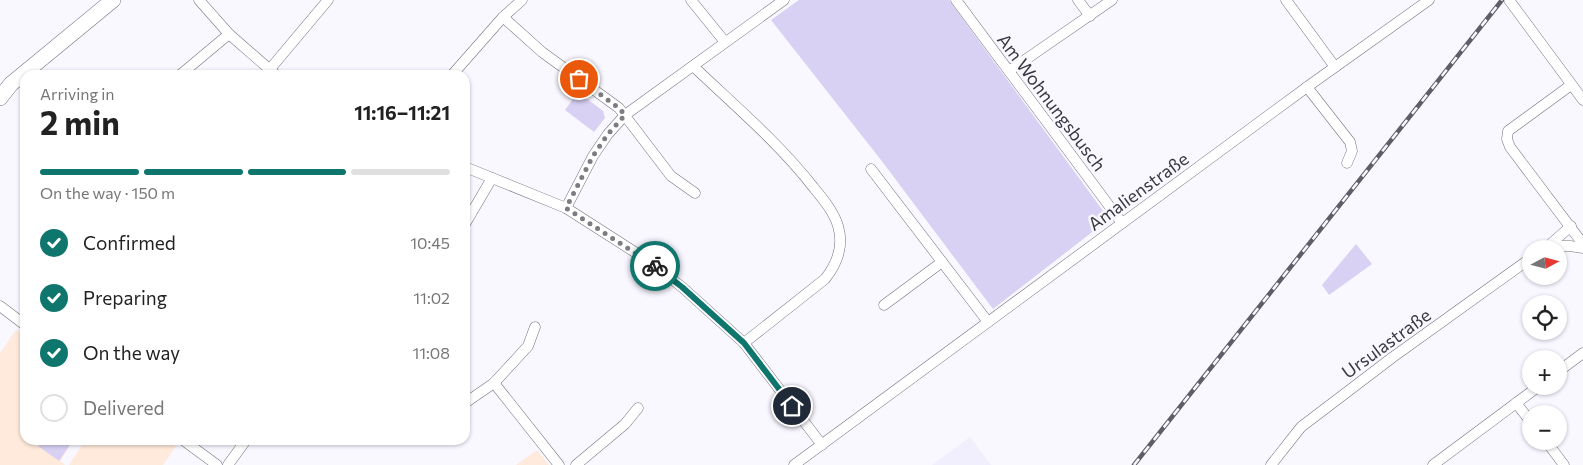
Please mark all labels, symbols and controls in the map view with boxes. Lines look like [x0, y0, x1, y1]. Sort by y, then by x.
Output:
street label: Am Wohnungsbusch [993, 29, 1111, 175]
pin [558, 58, 600, 100]
icon: bag [565, 65, 593, 93]
text: Arriving in [40, 84, 114, 103]
text: 11:16–11:21 [354, 101, 450, 124]
text: 2 min [40, 102, 120, 142]
street label: Amalienstraße [1083, 147, 1193, 235]
text: On the way · 150 m [40, 183, 175, 202]
icon: check [40, 229, 68, 257]
text: Confirmed [83, 231, 176, 254]
text: 10:45 [410, 233, 450, 252]
north arrow [1522, 240, 1568, 285]
map controls [1522, 240, 1567, 450]
courier [630, 241, 680, 291]
icon: bike [641, 252, 669, 280]
icon: check [40, 284, 68, 312]
text: Preparing [83, 286, 167, 309]
text: 11:02 [413, 288, 450, 307]
button: locate [1522, 295, 1567, 340]
street label: Ursulastraße [1337, 303, 1435, 383]
icon: check [40, 339, 68, 367]
text: On the way [83, 341, 180, 364]
text: 11:08 [412, 343, 450, 362]
button: + [1522, 350, 1567, 395]
pin [771, 385, 813, 427]
icon: home [778, 392, 806, 420]
text: Delivered [83, 396, 164, 419]
button: − [1522, 405, 1567, 450]

